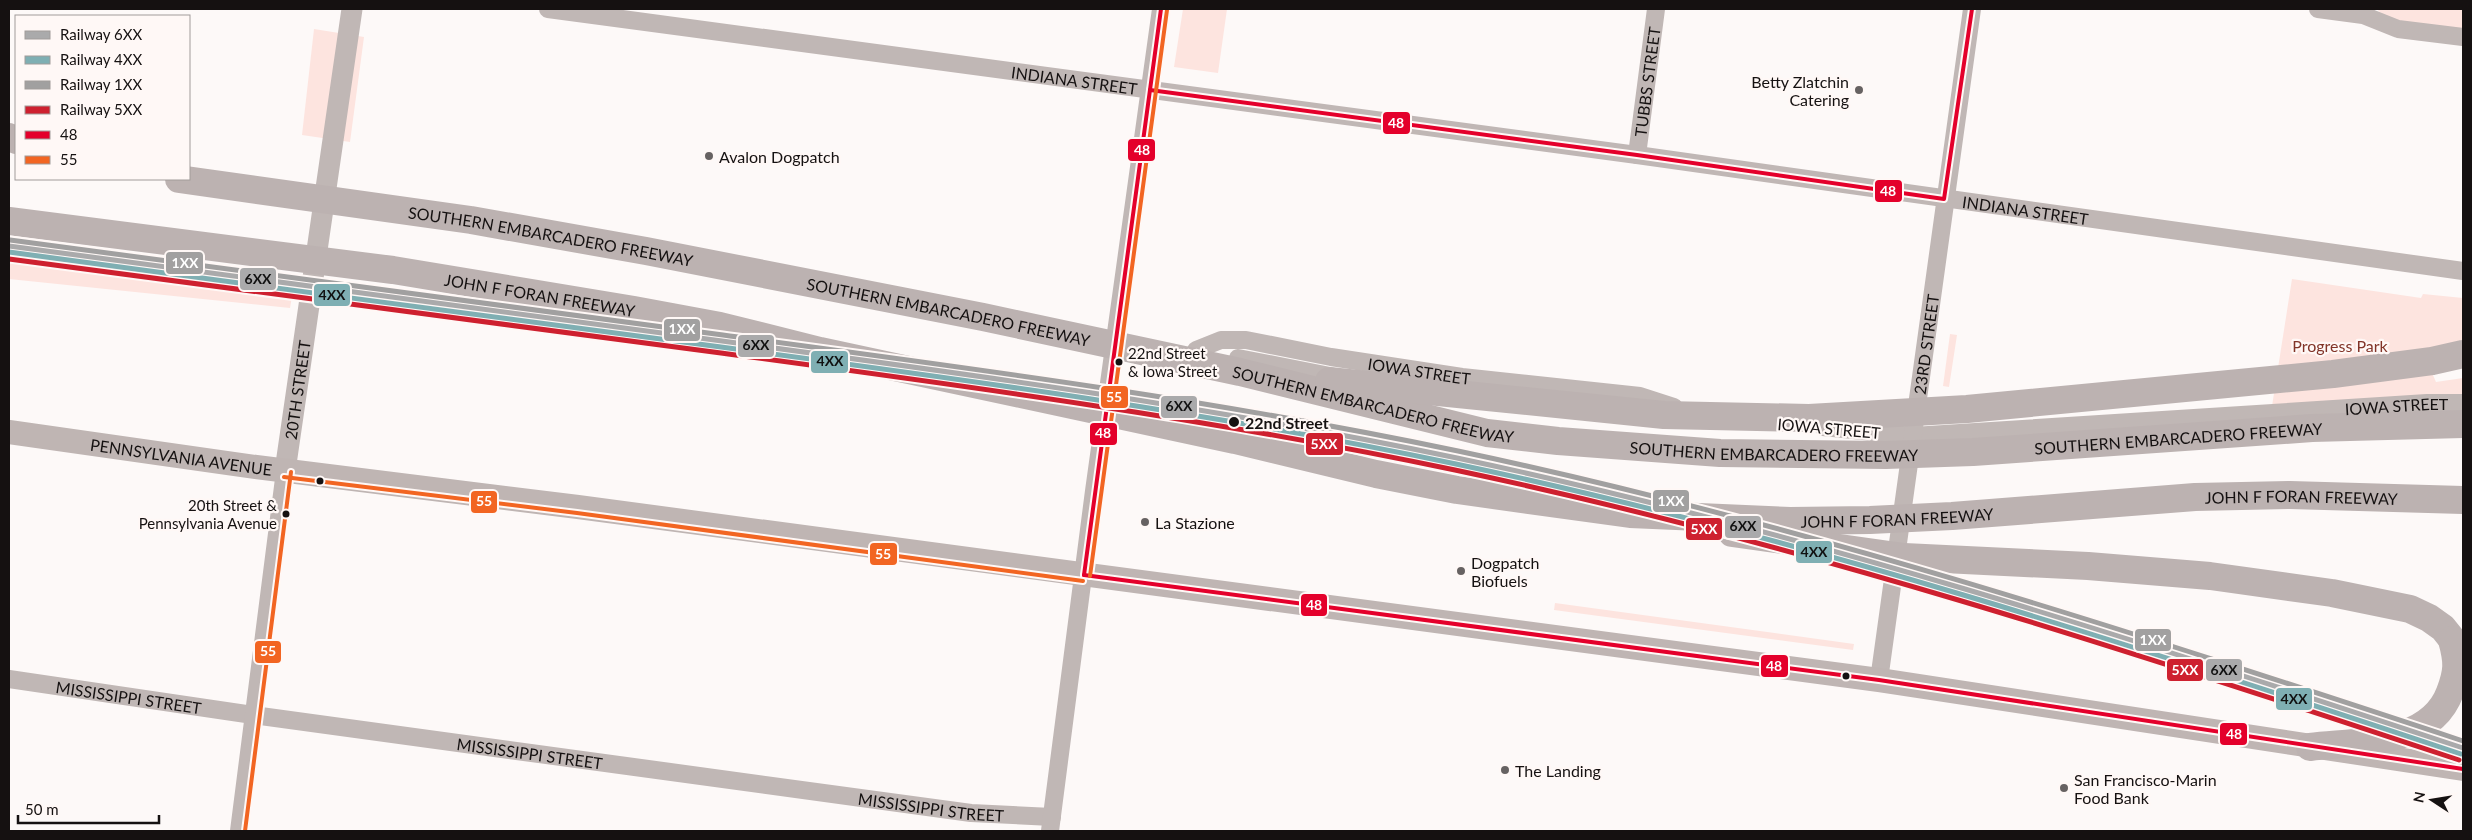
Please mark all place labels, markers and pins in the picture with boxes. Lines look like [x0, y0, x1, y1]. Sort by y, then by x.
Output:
place label: Betty Zlatchin Catering [1751, 72, 1849, 109]
marker: Betty Zlatchin Catering [1853, 84, 1865, 96]
place label: Avalon Dogpatch [719, 147, 840, 166]
marker: Avalon Dogpatch [703, 150, 715, 162]
place label: 22nd Street & Iowa Street [1128, 344, 1218, 380]
marker: 22nd Street & Iowa Street [1114, 357, 1124, 367]
place label: 22nd Street [1245, 413, 1329, 432]
marker: 22nd Street [1227, 415, 1241, 429]
unlabelled marker [315, 476, 325, 486]
place label: 20th Street & Pennsylvania Avenue [139, 496, 277, 532]
marker: 20th Street & Pennsylvania Avenue [281, 509, 291, 519]
place label: La Stazione [1155, 513, 1235, 532]
marker: La Stazione [1139, 516, 1151, 528]
place label: Dogpatch Biofuels [1471, 553, 1540, 590]
marker: Dogpatch Biofuels [1455, 565, 1467, 577]
unlabelled marker [1841, 671, 1851, 681]
place label: The Landing [1515, 761, 1601, 780]
marker: The Landing [1499, 764, 1511, 776]
place label: San Francisco-Marin Food Bank [2074, 770, 2217, 807]
marker: San Francisco-Marin Food Bank [2058, 782, 2070, 794]

